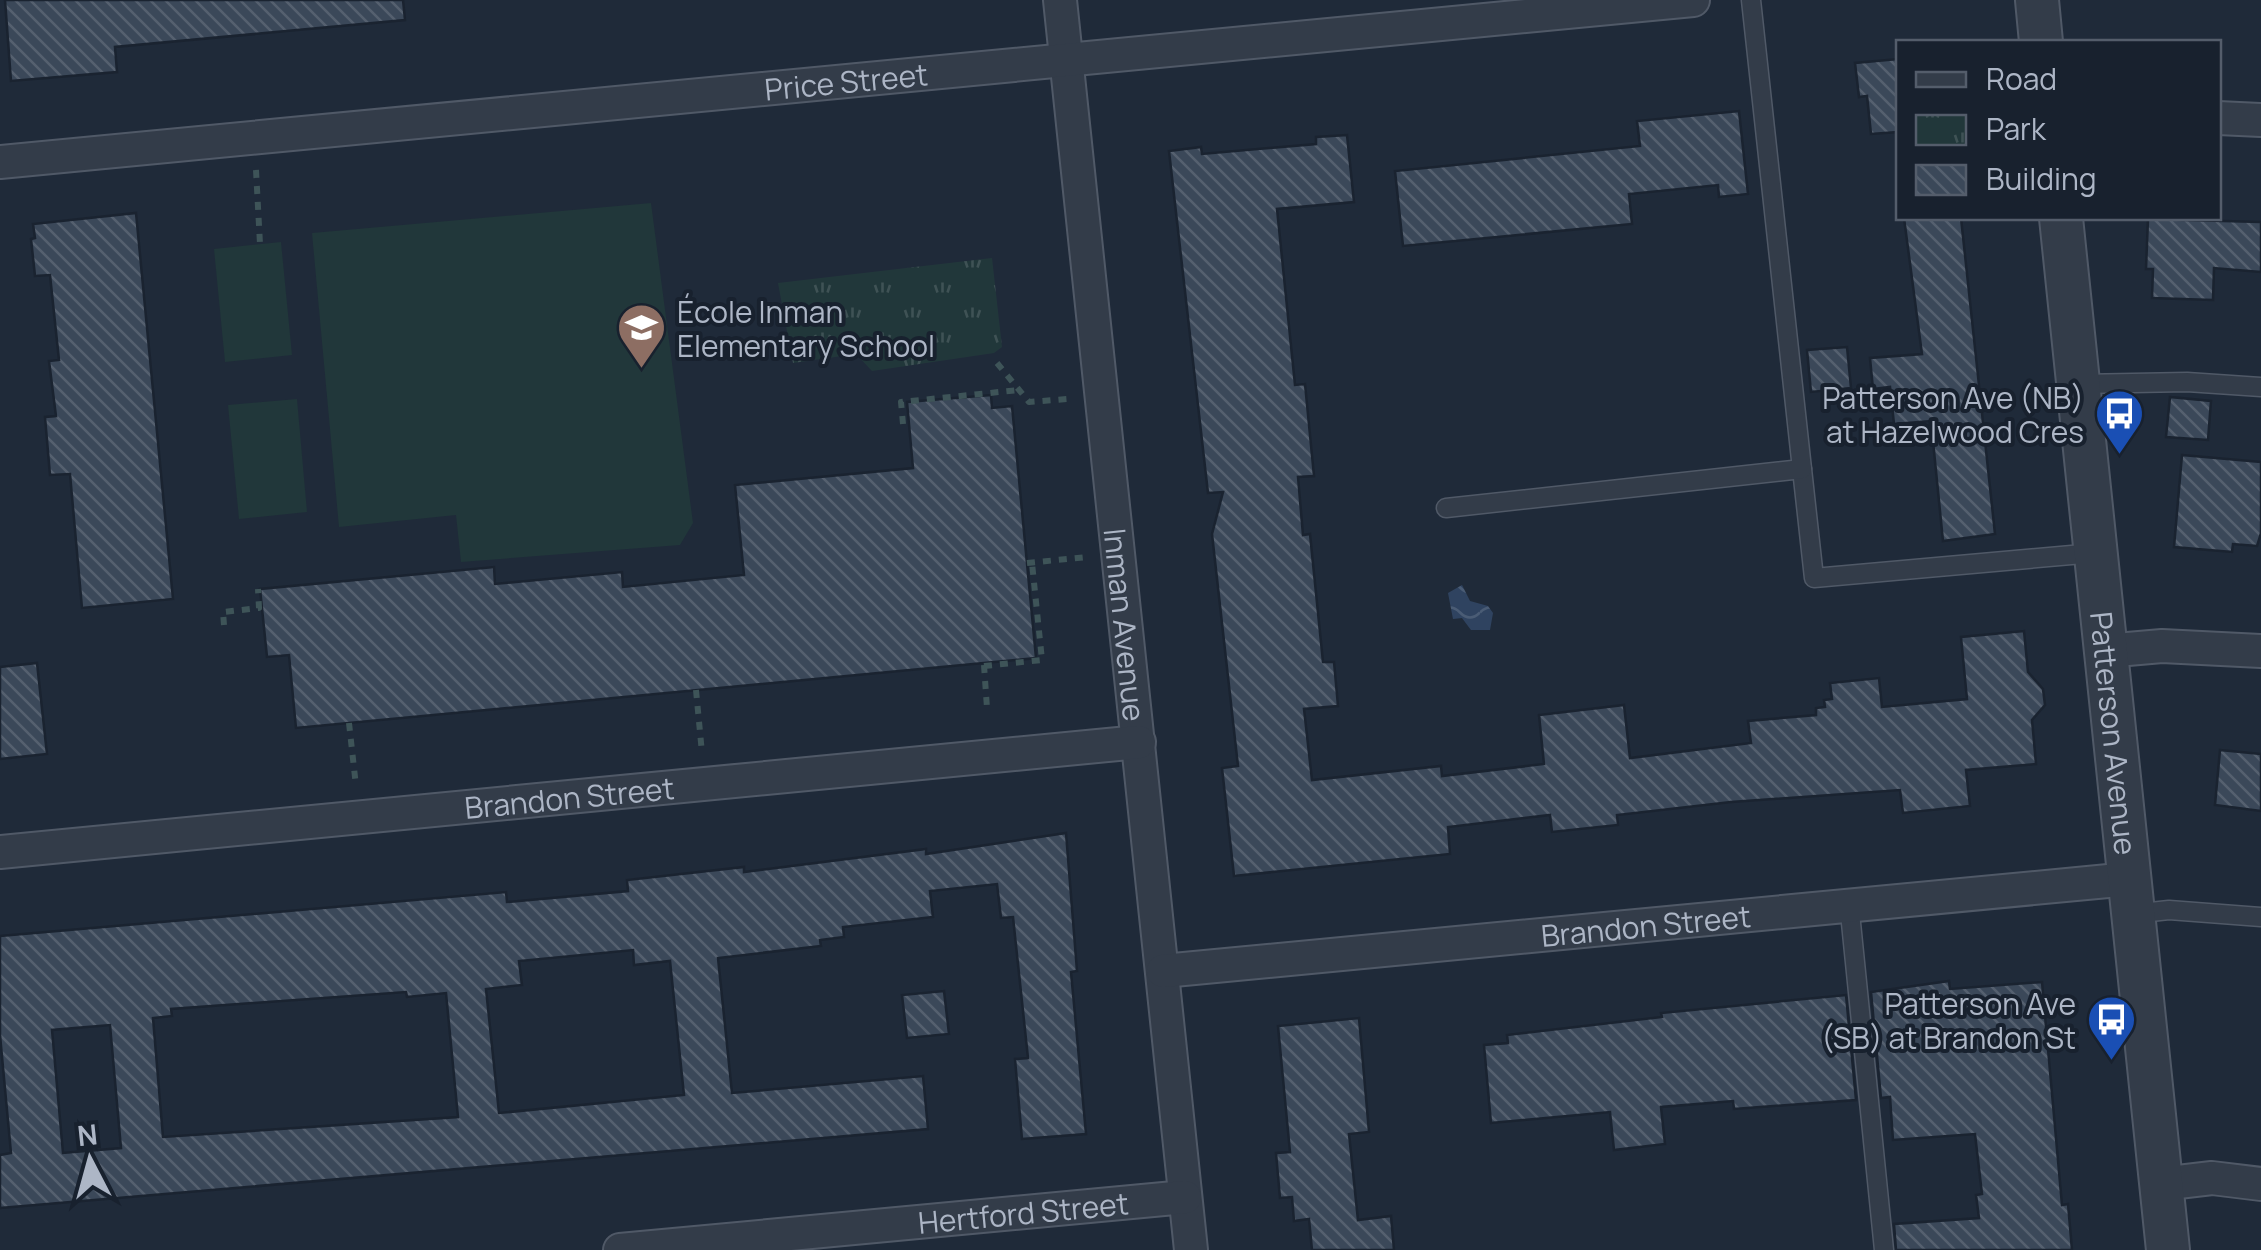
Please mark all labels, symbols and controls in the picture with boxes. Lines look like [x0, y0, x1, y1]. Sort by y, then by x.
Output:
legend [1896, 40, 2221, 220]
street label: Price Street [763, 53, 930, 109]
text: Road [1986, 58, 2057, 99]
text: Park [1986, 108, 2047, 149]
text: Building [1986, 158, 2097, 199]
place label: École Inman Elementary School [677, 291, 935, 366]
school or university icon: École Inman Elementary School [616, 302, 668, 370]
place label: Patterson Ave (NB) at Hazelwood Cres [1822, 377, 2084, 452]
bus stop icon: Patterson Ave (NB) at Hazelwood Cres [2093, 388, 2145, 456]
street label: Inman Avenue [1095, 526, 1156, 723]
street label: Patterson Avenue [2081, 610, 2147, 857]
street label: Brandon Street [463, 766, 676, 828]
street label: Brandon Street [1539, 895, 1753, 955]
place label: Patterson Ave (SB) at Brandon St [1821, 983, 2076, 1058]
bus stop icon: Patterson Ave (SB) at Brandon St [2085, 994, 2137, 1062]
north arrow [40, 1110, 140, 1210]
text: N [75, 1114, 99, 1154]
street label: Hertford Street [916, 1182, 1130, 1242]

